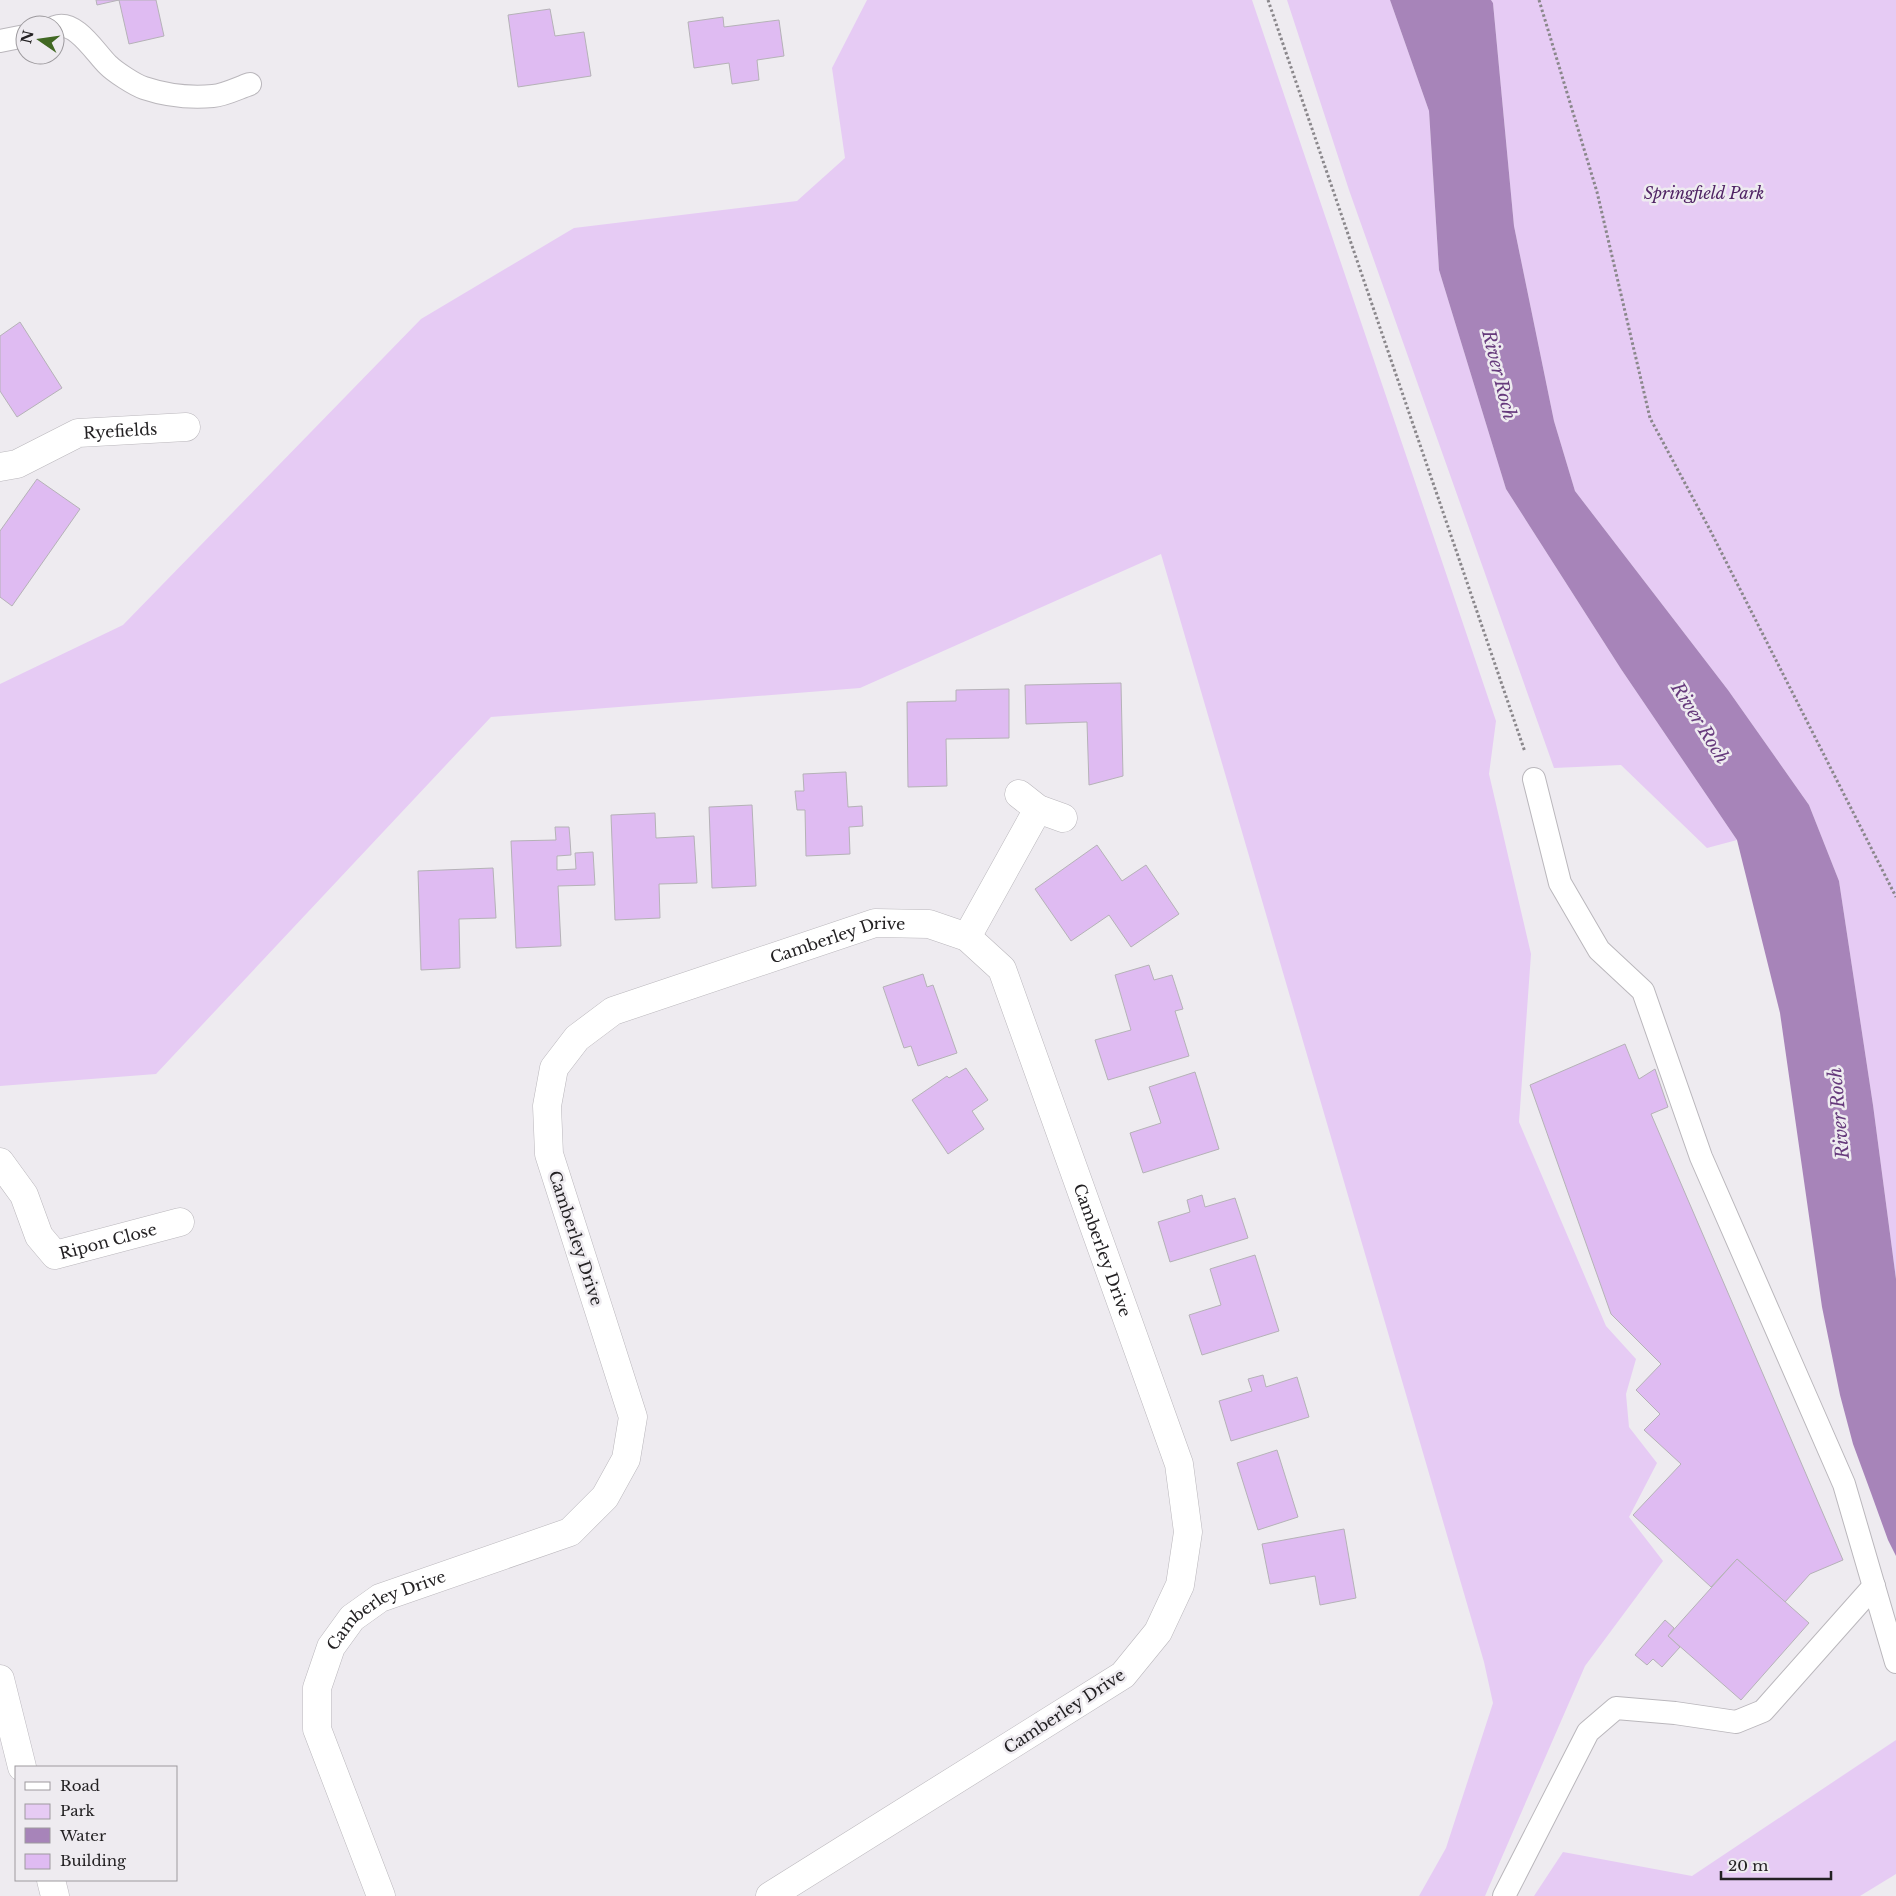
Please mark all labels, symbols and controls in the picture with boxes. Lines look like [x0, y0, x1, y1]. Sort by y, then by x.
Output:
north arrow [15, 15, 65, 65]
text: N [17, 29, 38, 46]
park label: Springfield Park [1644, 183, 1764, 203]
water label: River Roch [1477, 327, 1521, 422]
street label: Ryefields [83, 419, 158, 443]
water label: River Roch [1666, 677, 1734, 768]
street label: Camberley Drive [767, 913, 905, 968]
water label: River Roch [1824, 1066, 1854, 1161]
street label: Camberley Drive [545, 1168, 607, 1308]
street label: Camberley Drive [1069, 1181, 1136, 1320]
street label: Ripon Close [57, 1219, 159, 1263]
street label: Camberley Drive [322, 1566, 448, 1654]
street label: Camberley Drive [1000, 1664, 1128, 1758]
legend [15, 1766, 178, 1881]
text: Road [60, 1776, 100, 1795]
text: Park [60, 1801, 96, 1820]
text: Water [59, 1826, 107, 1845]
scale bar [1721, 1848, 1831, 1880]
text: Building [60, 1851, 127, 1870]
text: 20 m [1728, 1856, 1768, 1875]

